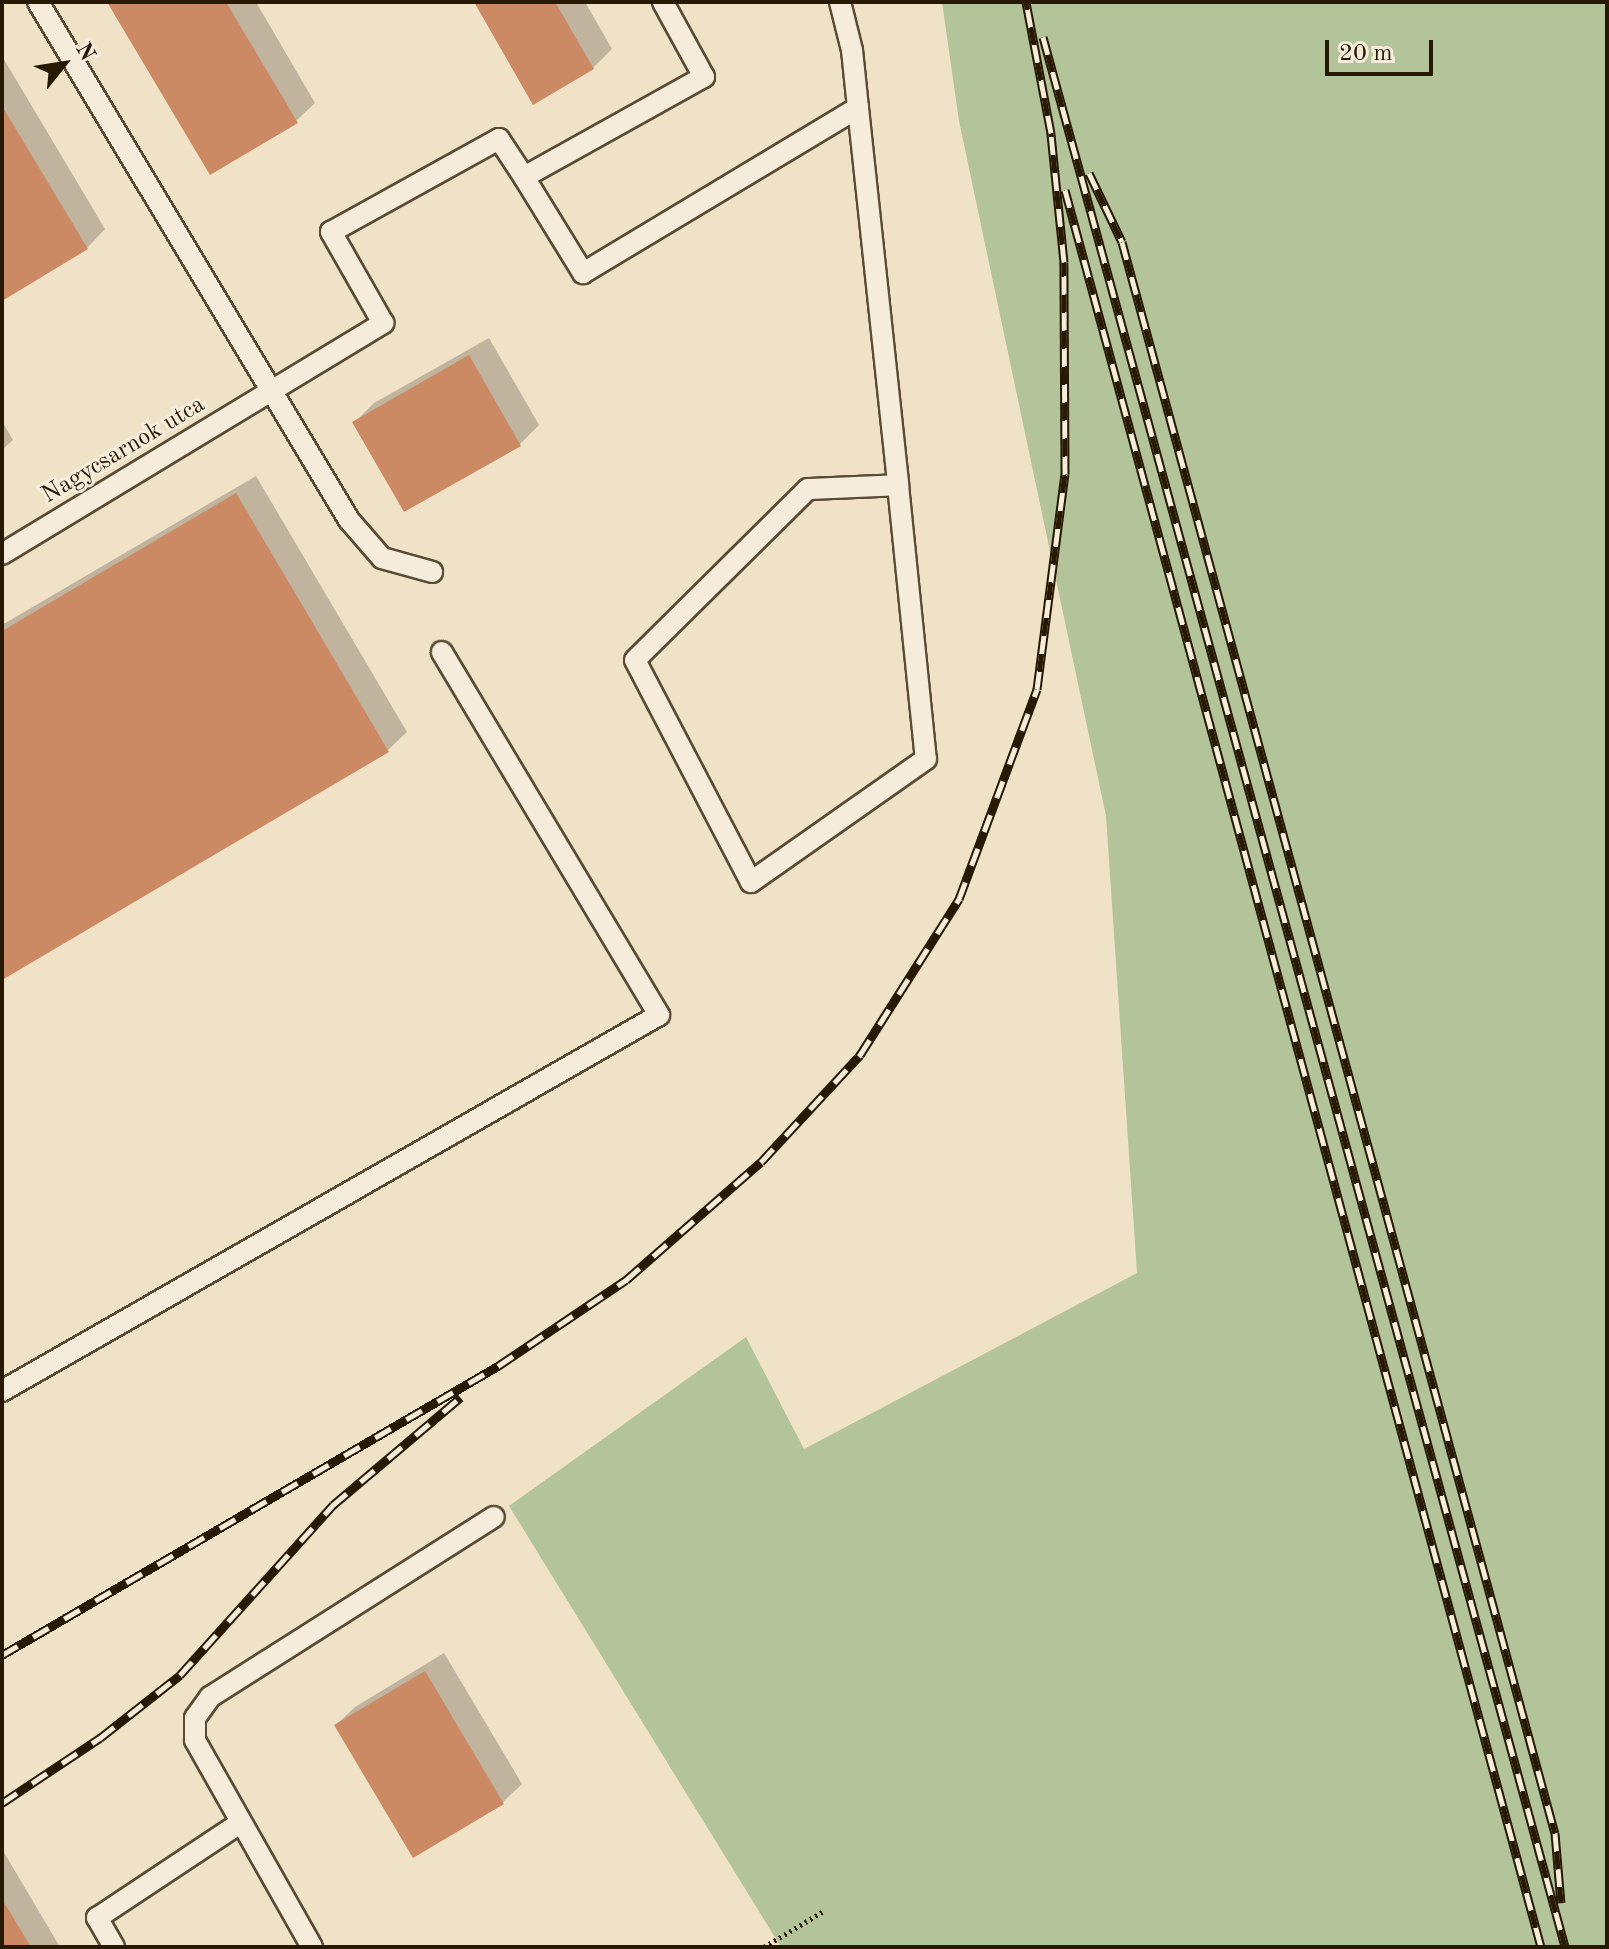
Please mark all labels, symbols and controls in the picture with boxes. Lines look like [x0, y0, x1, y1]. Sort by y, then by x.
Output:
north arrow [24, 24, 104, 104]
scale bar [1329, 24, 1437, 74]
text: N [71, 39, 99, 65]
text: 20 m [1339, 42, 1393, 66]
street label: Nagycsarnok utca [37, 391, 211, 511]

